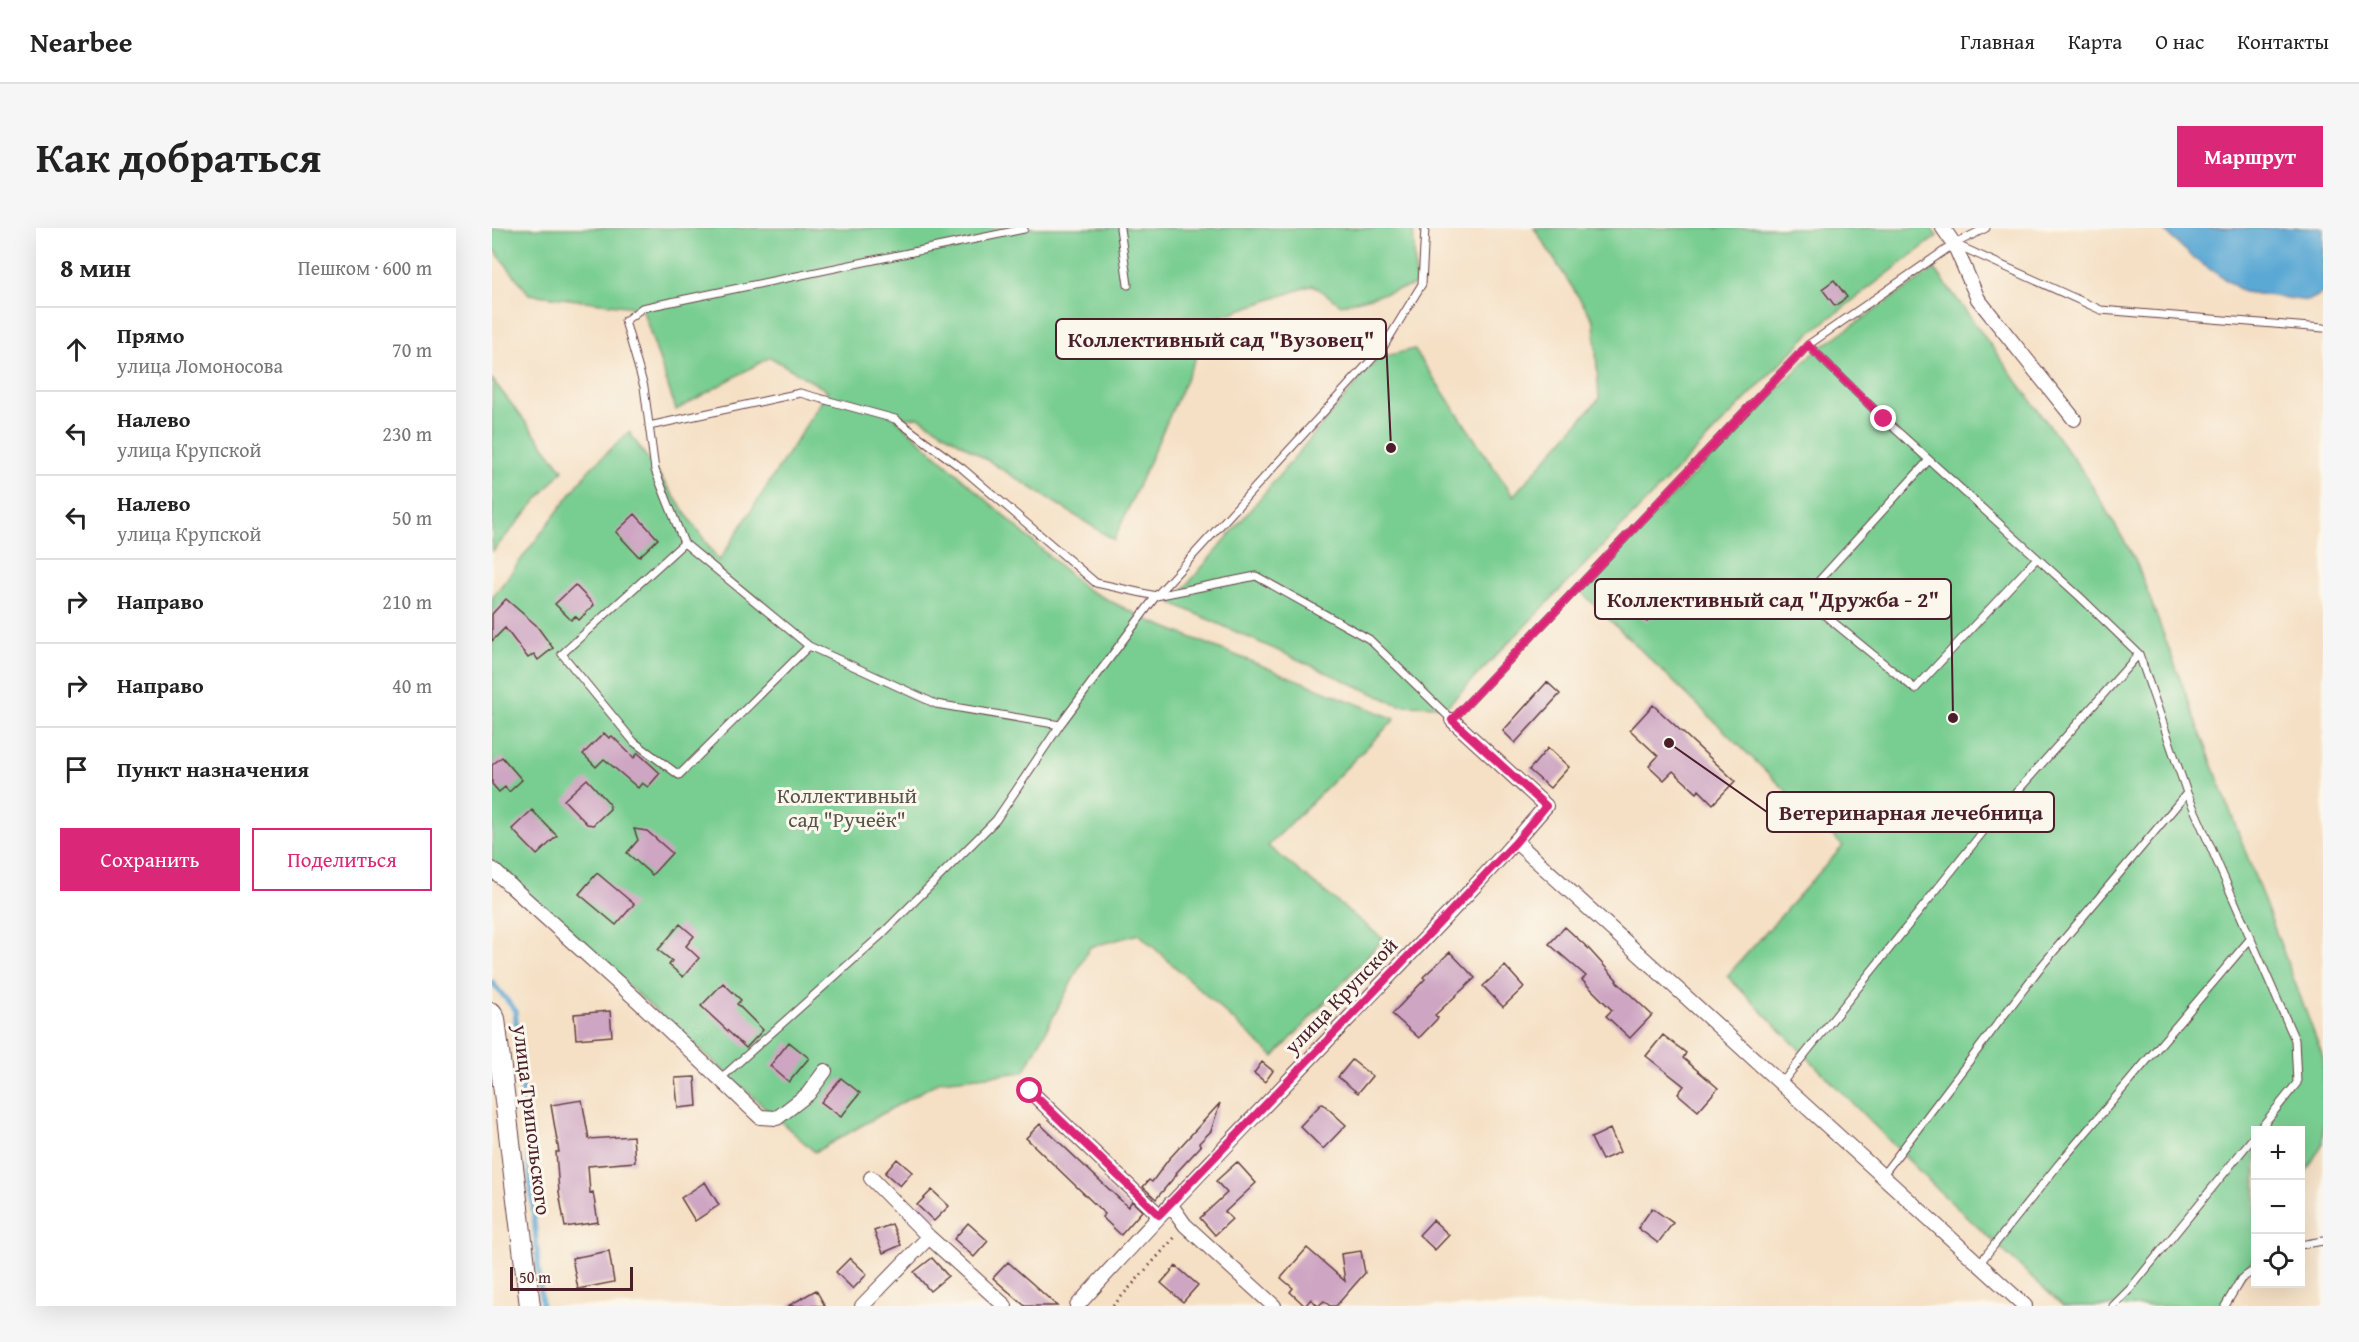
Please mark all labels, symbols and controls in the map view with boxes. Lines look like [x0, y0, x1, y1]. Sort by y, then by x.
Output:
text: Nearbee [30, 21, 133, 62]
text: Главная [1960, 26, 2035, 57]
text: Карта [2068, 26, 2122, 57]
text: О нас [2155, 26, 2204, 57]
text: Контакты [2237, 26, 2329, 57]
text: Как добраться [36, 126, 321, 187]
button: Маршрут [2177, 126, 2323, 187]
text: 8 мин [60, 248, 131, 287]
text: Пешком · 600 m [298, 253, 432, 282]
text: Прямо [117, 319, 184, 351]
callout: Коллективный сад "Вузовец" [1056, 319, 1386, 359]
text: Коллективный сад "Вузовец" [1068, 323, 1374, 355]
icon: ahead [60, 333, 93, 366]
text: 70 m [392, 335, 432, 364]
text: улица Ломоносова [117, 351, 283, 380]
text: Налево [117, 403, 190, 435]
route end [1870, 405, 1896, 431]
icon: left [60, 417, 93, 450]
text: 230 m [382, 419, 432, 448]
text: улица Крупской [117, 435, 261, 464]
text: Налево [117, 487, 190, 519]
icon: left [60, 501, 93, 534]
text: 50 m [392, 503, 432, 532]
text: улица Крупской [117, 519, 261, 548]
callout: Коллективный сад "Дружба - 2" [1595, 579, 1951, 619]
text: Коллективный сад "Дружба - 2" [1607, 583, 1939, 615]
icon: right [60, 585, 93, 618]
text: Направо [117, 585, 204, 617]
text: 210 m [382, 587, 432, 616]
icon: right [60, 669, 93, 702]
text: Направо [117, 669, 204, 701]
text: 40 m [392, 671, 432, 700]
icon: arrive [60, 753, 93, 786]
text: Пункт назначения [117, 753, 309, 785]
park label: Коллективный сад "Ручеёк" [777, 780, 917, 835]
callout: Ветеринарная лечебница [1767, 792, 2054, 832]
text: Ветеринарная лечебница [1779, 796, 2044, 828]
button: Сохранить [60, 828, 240, 891]
button: Поделиться [252, 828, 432, 891]
street label: улица Крупской [1276, 930, 1404, 1062]
street label: улица Трипольского [505, 1022, 560, 1217]
route start [1016, 1077, 1042, 1103]
map controls [2251, 1126, 2305, 1288]
button: + [2251, 1126, 2305, 1180]
button: − [2251, 1180, 2305, 1234]
button: locate [2251, 1234, 2305, 1288]
scale bar [510, 1264, 633, 1292]
text: 50 m [519, 1265, 551, 1289]

